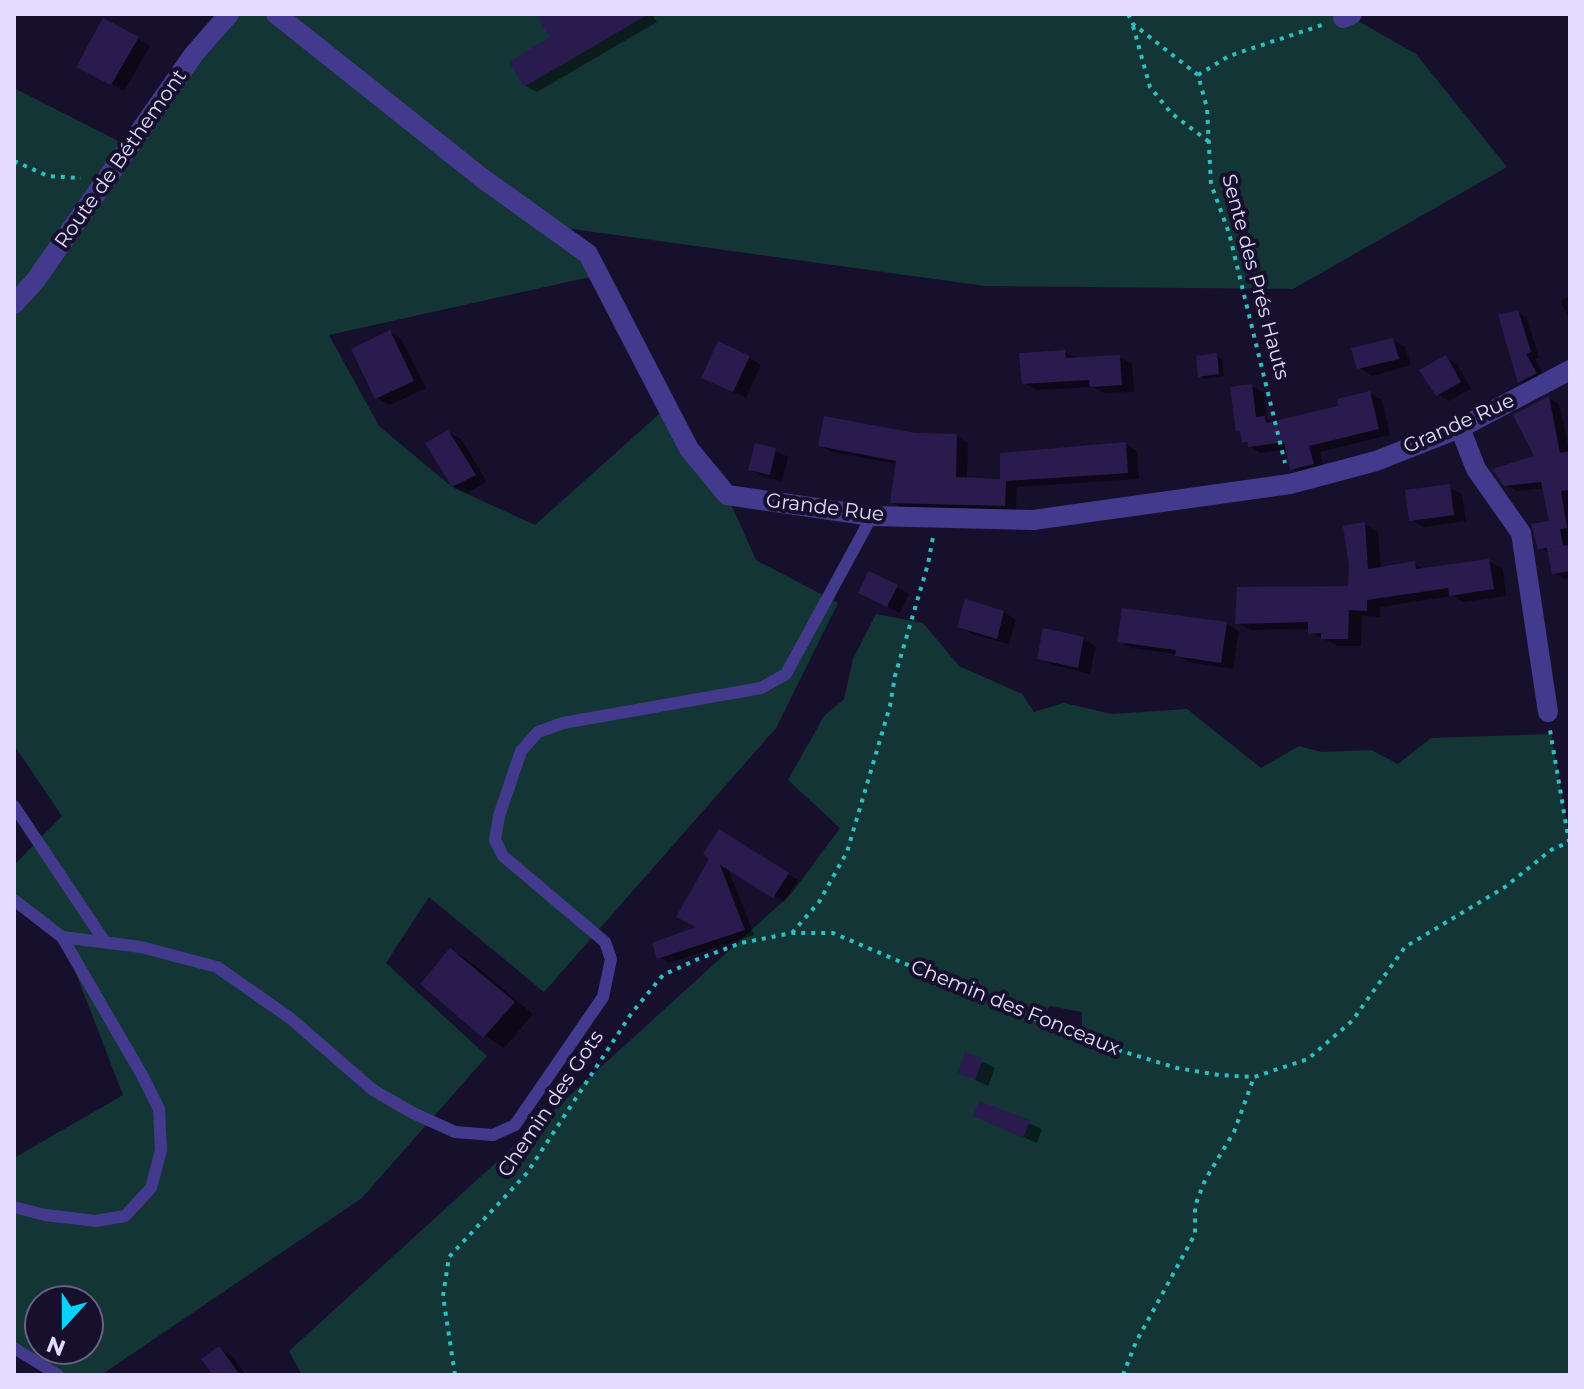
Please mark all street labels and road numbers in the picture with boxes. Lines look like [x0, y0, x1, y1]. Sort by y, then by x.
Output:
street label: Route de Béthemont [50, 65, 192, 253]
street label: Sente des Prés Hauts [1216, 172, 1294, 382]
street label: Grande Rue [1400, 389, 1518, 459]
street label: Grande Rue [765, 489, 885, 527]
street label: Chemin des Fonceaux [907, 955, 1123, 1061]
street label: Chemin des Gots [493, 1026, 609, 1182]

